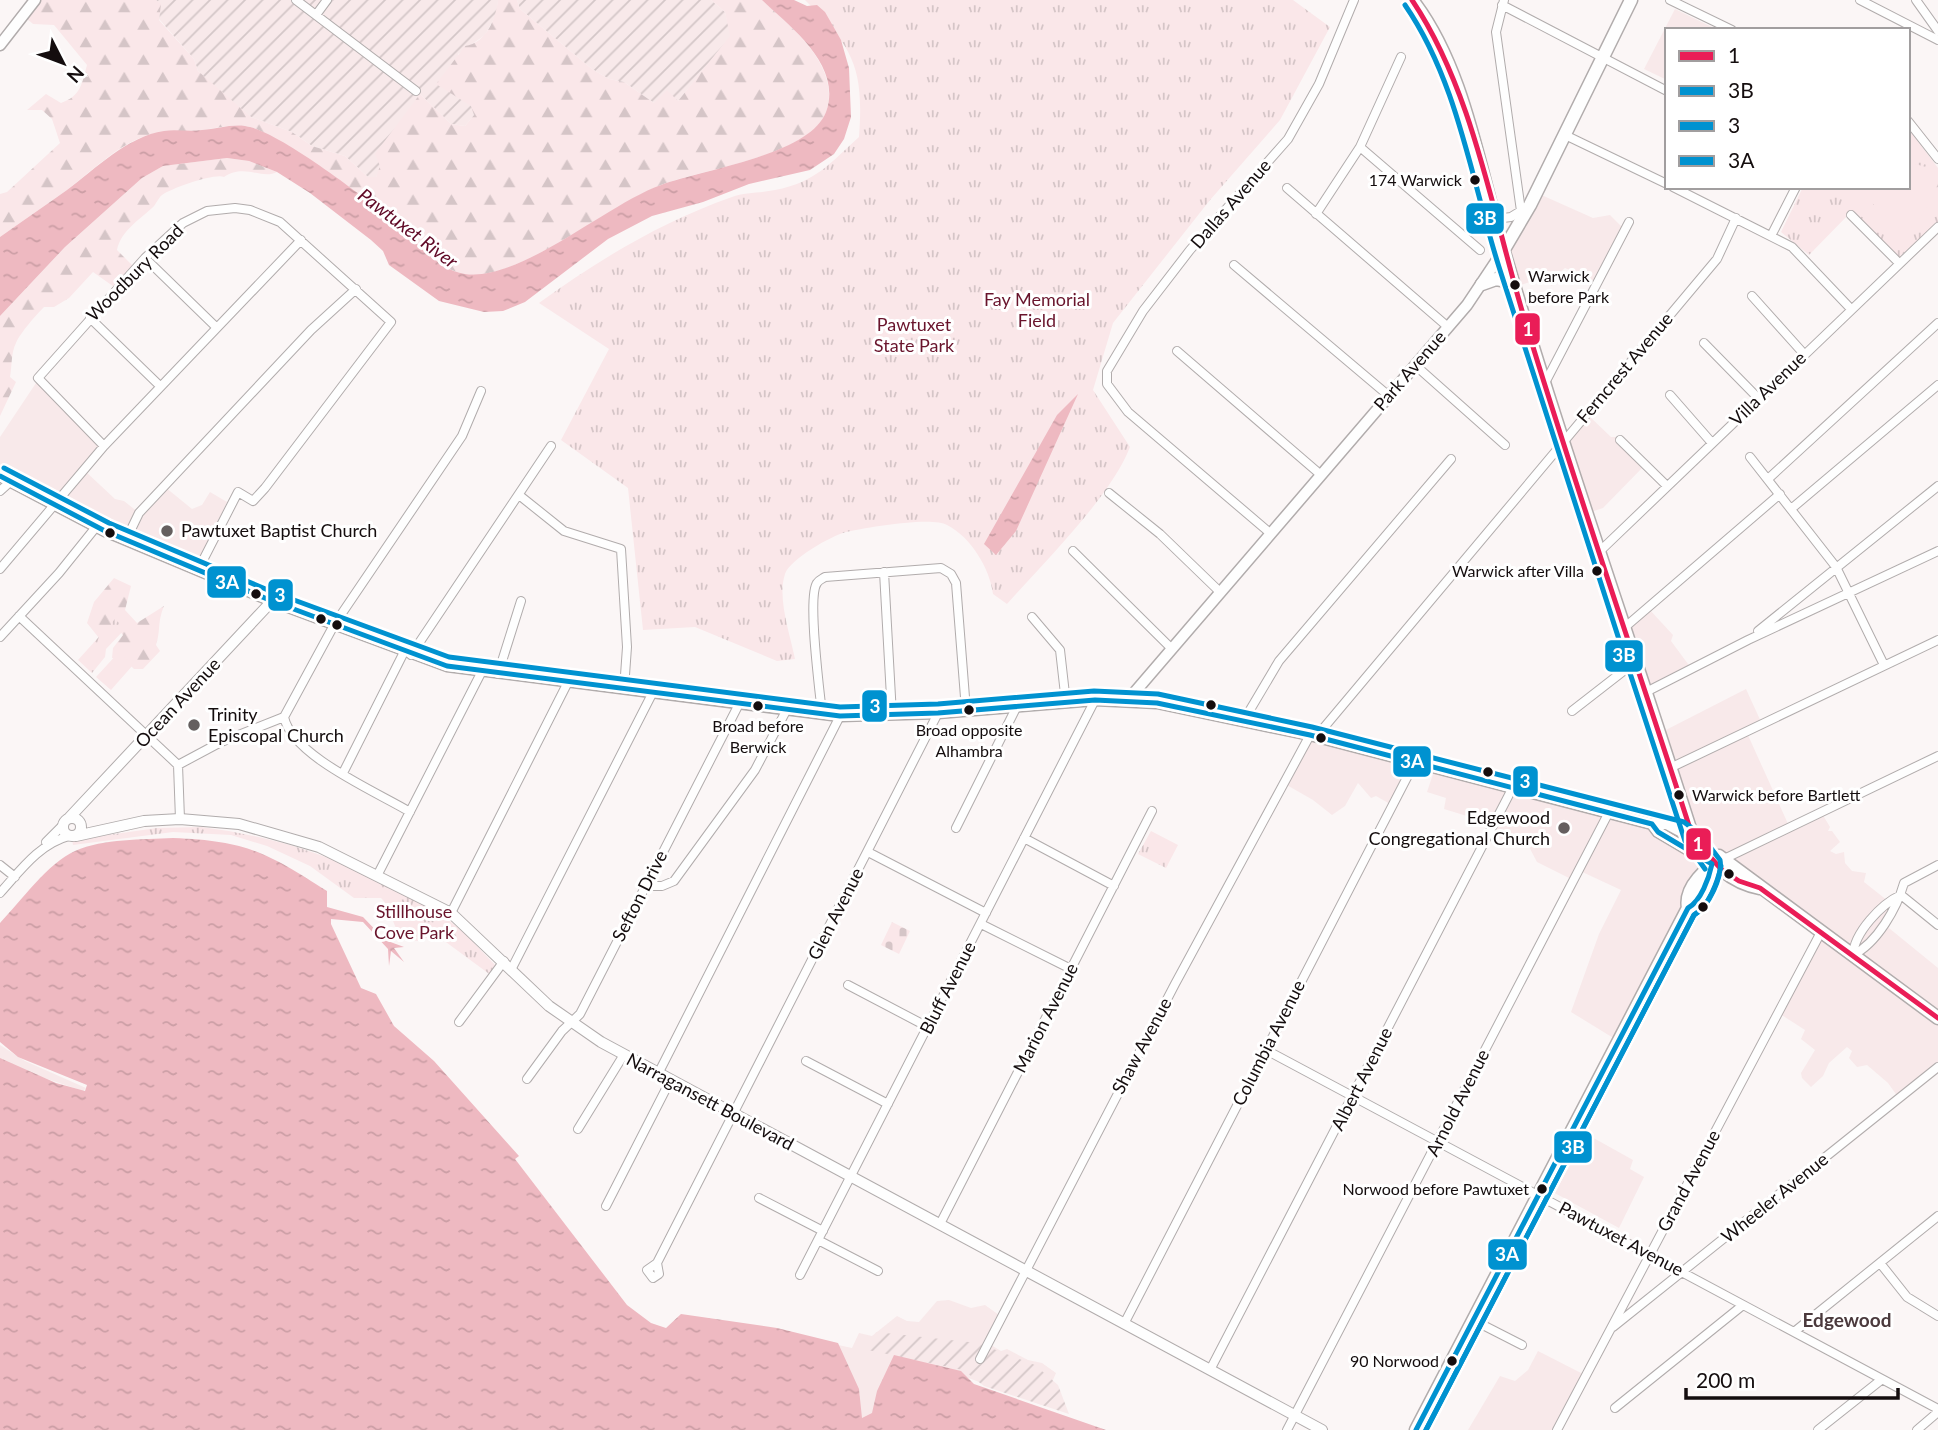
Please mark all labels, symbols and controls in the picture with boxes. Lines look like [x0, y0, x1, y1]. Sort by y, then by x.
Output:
north arrow [28, 28, 98, 98]
legend [1665, 28, 1910, 189]
text: 1 [1728, 42, 1740, 67]
text: N [63, 62, 89, 88]
text: 3B [1728, 77, 1754, 102]
text: 3 [1728, 112, 1740, 137]
text: 3A [1728, 147, 1755, 172]
street label: Dallas Avenue [1185, 154, 1275, 253]
place label: 174 Warwick [1369, 170, 1463, 189]
marker: 174 Warwick [1468, 173, 1482, 187]
water label: Pawtuxet River [354, 183, 463, 273]
line badge: 3B [1465, 202, 1505, 235]
text: 3B [1473, 206, 1497, 229]
street label: Woodbury Road [81, 219, 187, 325]
place label: Warwick before Park [1528, 266, 1610, 306]
marker: Warwick before Park [1508, 278, 1522, 292]
park label: Fay Memorial Field [984, 288, 1090, 331]
street label: Ferncrest Avenue [1572, 308, 1677, 427]
line badge: 1 [1514, 312, 1541, 346]
park label: Pawtuxet State Park [874, 313, 955, 356]
text: 1 [1522, 317, 1534, 340]
street label: Park Avenue [1369, 326, 1450, 415]
street label: Villa Avenue [1725, 346, 1810, 430]
place label: Pawtuxet Baptist Church [181, 519, 377, 541]
marker: Pawtuxet Baptist Church [159, 523, 175, 539]
unlabelled marker [103, 526, 117, 540]
place label: Warwick after Villa [1452, 561, 1584, 580]
marker: Warwick after Villa [1590, 564, 1604, 578]
line badge: 3A [206, 565, 247, 599]
text: 3A [215, 570, 240, 593]
line badge: 3 [267, 578, 294, 612]
text: 3 [274, 583, 286, 606]
unlabelled marker [249, 587, 263, 601]
unlabelled marker [314, 612, 328, 626]
unlabelled marker [330, 618, 344, 632]
line badge: 3B [1604, 639, 1644, 673]
text: 3B [1612, 643, 1636, 666]
street label: Ocean Avenue [130, 653, 224, 752]
line badge: 3 [861, 689, 888, 723]
text: 3 [869, 694, 881, 717]
unlabelled marker [1204, 698, 1218, 712]
marker: Broad before Berwick [751, 699, 765, 713]
place label: Trinity Episcopal Church [208, 703, 344, 746]
marker: Broad opposite Alhambra [962, 703, 976, 717]
place label: Broad before Berwick [712, 716, 804, 756]
marker: Trinity Episcopal Church [186, 717, 202, 733]
place label: Broad opposite Alhambra [916, 720, 1022, 760]
unlabelled marker [1314, 731, 1328, 745]
line badge: 3A [1392, 745, 1432, 778]
text: 3A [1400, 749, 1425, 772]
unlabelled marker [1481, 765, 1495, 779]
line badge: 3 [1512, 765, 1539, 798]
text: 3 [1519, 769, 1531, 792]
place label: Warwick before Bartlett [1692, 785, 1860, 804]
marker: Warwick before Bartlett [1672, 788, 1686, 802]
place label: Edgewood Congregational Church [1369, 806, 1550, 849]
marker: Edgewood Congregational Church [1556, 820, 1572, 836]
line badge: 1 [1685, 827, 1712, 861]
text: 1 [1692, 832, 1704, 855]
street label: Sefton Drive [607, 846, 671, 945]
street label: Glen Avenue [803, 864, 868, 963]
unlabelled marker [1722, 867, 1736, 881]
park label: Stillhouse Cove Park [374, 900, 455, 943]
unlabelled marker [1696, 900, 1710, 914]
street label: Bluff Avenue [914, 938, 980, 1038]
street label: Marion Avenue [1008, 959, 1082, 1076]
street label: Columbia Avenue [1227, 976, 1309, 1109]
street label: Shaw Avenue [1107, 994, 1176, 1097]
street label: Albert Avenue [1326, 1023, 1396, 1134]
street label: Arnold Avenue [1421, 1045, 1493, 1160]
street label: Narragansett Boulevard [623, 1048, 798, 1155]
street label: Grand Avenue [1652, 1126, 1724, 1235]
line badge: 3B [1553, 1130, 1593, 1164]
text: 3B [1561, 1135, 1585, 1158]
street label: Wheeler Avenue [1716, 1147, 1832, 1247]
place label: Norwood before Pawtuxet [1342, 1179, 1529, 1198]
marker: Norwood before Pawtuxet [1535, 1182, 1549, 1196]
street label: Pawtuxet Avenue [1555, 1196, 1688, 1280]
line badge: 3A [1487, 1238, 1528, 1271]
text: 3A [1495, 1242, 1520, 1265]
district label: Edgewood [1803, 1308, 1891, 1331]
place label: 90 Norwood [1350, 1351, 1439, 1370]
marker: 90 Norwood [1445, 1354, 1459, 1368]
scale bar [1686, 1356, 1898, 1400]
text: 200 m [1696, 1367, 1755, 1392]

